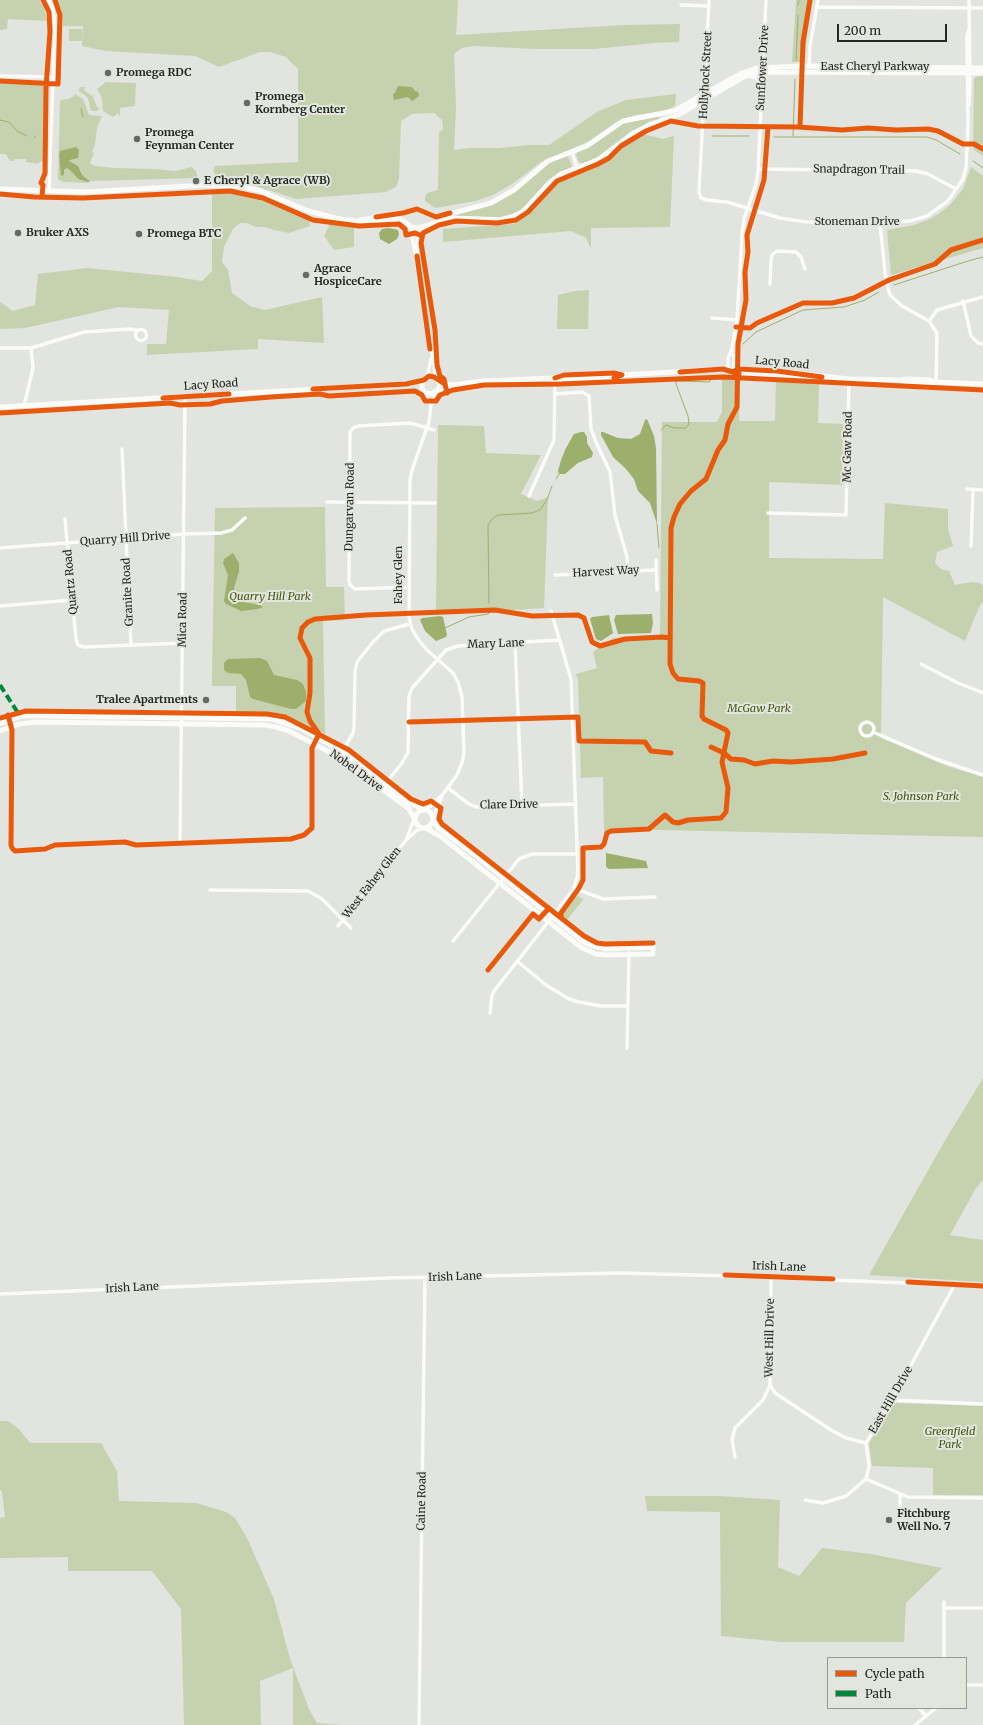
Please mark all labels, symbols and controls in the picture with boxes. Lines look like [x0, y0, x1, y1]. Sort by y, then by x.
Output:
scale bar [839, 16, 949, 42]
text: 200 m [844, 23, 881, 38]
street label: Sunflower Drive [754, 25, 772, 111]
street label: Hollyhock Street [697, 31, 715, 119]
street label: East Cheryl Parkway [821, 60, 929, 74]
place label: Promega RDC [116, 66, 191, 80]
marker: Promega RDC [103, 68, 113, 78]
place label: Promega Kornberg Center [255, 90, 345, 116]
marker: Promega Kornberg Center [242, 98, 252, 108]
place label: Promega Feynman Center [145, 126, 234, 152]
marker: Promega Feynman Center [132, 134, 142, 144]
street label: Snapdragon Trail [813, 163, 905, 177]
place label: E Cheryl & Agrace (WB) [204, 174, 330, 188]
marker: E Cheryl & Agrace (WB) [191, 176, 201, 186]
street label: Stoneman Drive [814, 215, 900, 229]
place label: Bruker AXS [26, 226, 89, 240]
place label: Promega BTC [147, 227, 221, 241]
marker: Bruker AXS [13, 228, 23, 238]
marker: Promega BTC [134, 229, 144, 239]
place label: Agrace HospiceCare [314, 262, 382, 288]
marker: Agrace HospiceCare [301, 270, 311, 280]
street label: Lacy Road [754, 354, 810, 372]
street label: Lacy Road [183, 377, 239, 393]
street label: Mc Gaw Road [841, 411, 855, 483]
street label: Dungarvan Road [343, 462, 357, 552]
street label: Quarry Hill Drive [79, 529, 171, 549]
street label: Fahey Glen [392, 546, 406, 604]
street label: Quartz Road [62, 549, 80, 615]
street label: Granite Road [120, 558, 136, 626]
street label: Harvest Way [572, 564, 640, 580]
park label: Quarry Hill Park [229, 590, 311, 604]
street label: Mica Road [176, 592, 190, 648]
street label: Mary Lane [467, 636, 525, 652]
place label: Tralee Apartments [96, 693, 198, 707]
marker: Tralee Apartments [201, 695, 211, 705]
park label: McGaw Park [727, 702, 791, 716]
street label: Nobel Drive [327, 747, 385, 795]
park label: S. Johnson Park [883, 790, 959, 804]
street label: Clare Drive [480, 798, 538, 812]
street label: West Fahey Glen [340, 845, 404, 921]
street label: Irish Lane [752, 1259, 806, 1275]
street label: Irish Lane [428, 1269, 482, 1285]
street label: Irish Lane [105, 1280, 159, 1296]
street label: West Hill Drive [763, 1298, 777, 1378]
street label: East Hill Drive [866, 1364, 916, 1436]
park label: Greenfield Park [925, 1425, 975, 1451]
street label: Caine Road [415, 1471, 429, 1531]
place label: Fitchburg Well No. 7 [897, 1507, 950, 1533]
marker: Fitchburg Well No. 7 [884, 1515, 894, 1525]
legend [827, 1657, 967, 1709]
text: Cycle path [865, 1666, 925, 1681]
text: Path [865, 1686, 891, 1701]

